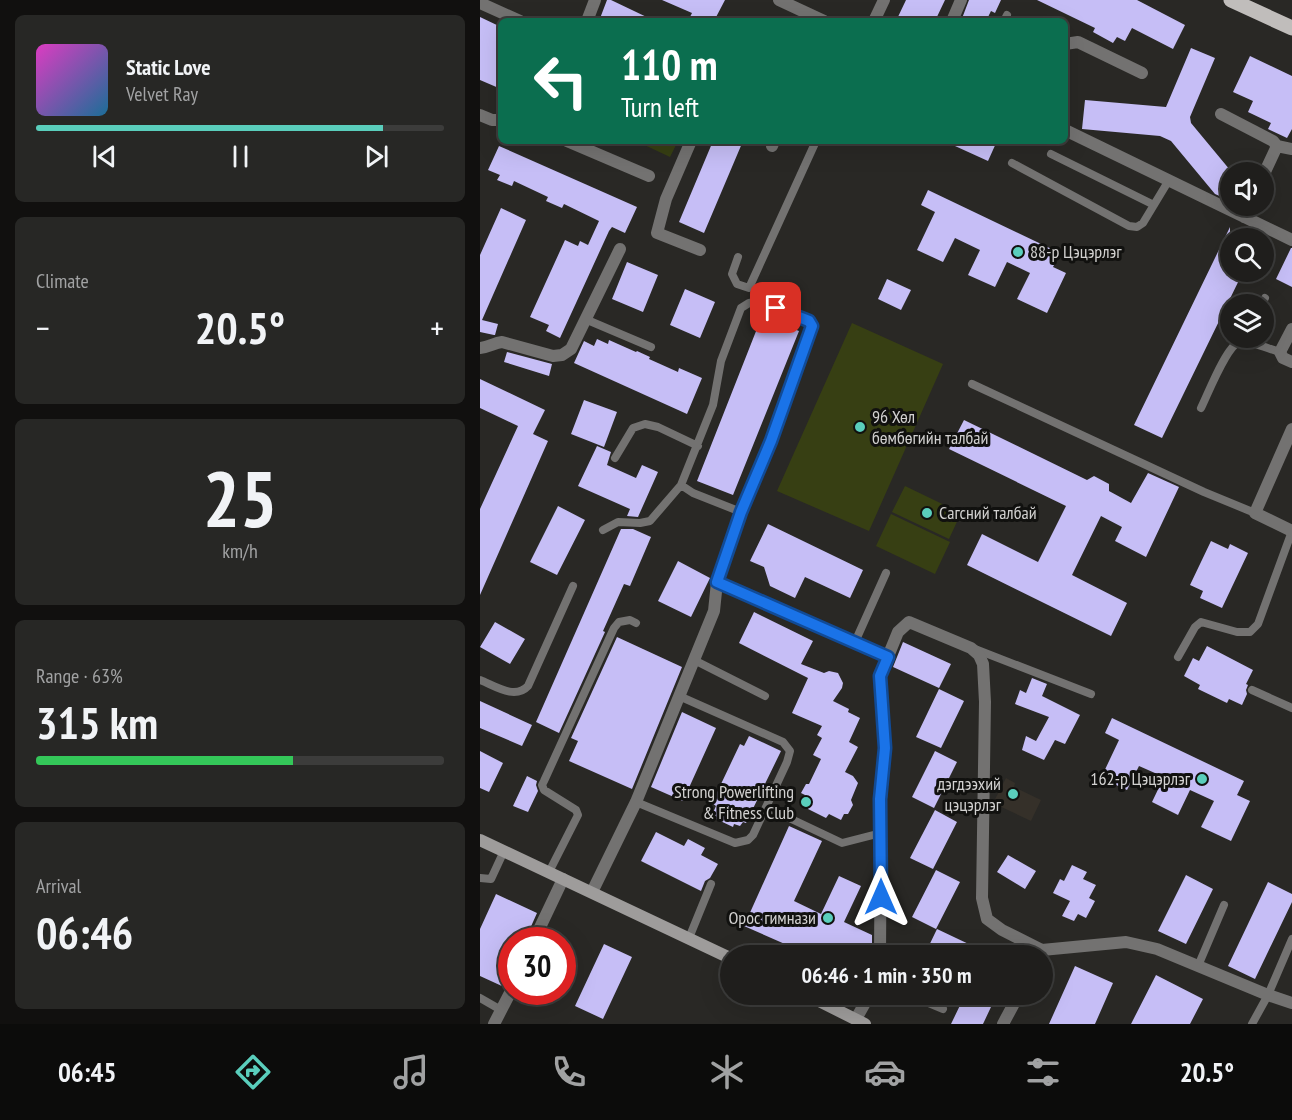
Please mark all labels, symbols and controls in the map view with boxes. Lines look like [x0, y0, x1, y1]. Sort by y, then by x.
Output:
text: 110 m [621, 37, 718, 92]
icon: left [522, 42, 600, 120]
text: Static Love [126, 53, 211, 81]
text: Velvet Ray [126, 81, 198, 107]
text: Turn left [621, 90, 699, 124]
icon: previous [88, 140, 121, 173]
icon: pause [224, 140, 257, 173]
icon: next [360, 140, 393, 173]
map controls [1220, 162, 1274, 348]
button: sound [1220, 162, 1274, 216]
button: search [1220, 228, 1274, 282]
place label: 88-р Цэцэрлэг [1030, 240, 1122, 263]
marker: 88-р Цэцэрлэг [1011, 245, 1025, 259]
text: Climate [36, 268, 89, 294]
pin [750, 282, 801, 333]
icon: arrive [759, 291, 792, 324]
button: layers [1220, 294, 1274, 348]
text: 20.5° [195, 298, 285, 356]
text: − [36, 306, 50, 349]
text: + [430, 306, 444, 349]
place label: 96 Хөл бөмбөгийн талбай [872, 405, 988, 449]
marker: 96 Хөл бөмбөгийн талбай [853, 420, 867, 434]
text: 25 [203, 448, 277, 549]
place label: Сагсний талбай [939, 501, 1037, 524]
marker: Сагсний талбай [920, 506, 934, 520]
text: km/h [222, 538, 258, 564]
text: Range · 63% [36, 663, 123, 689]
text: 315 km [36, 693, 158, 751]
place label: 162-р Цэцэрлэг [1090, 767, 1191, 790]
place label: дэгдээхий цэцэрлэг [937, 772, 1002, 816]
marker: 162-р Цэцэрлэг [1195, 772, 1209, 786]
place label: Strong Powerlifting & Fitness Club [674, 780, 794, 824]
marker: дэгдээхий цэцэрлэг [1006, 787, 1020, 801]
marker: Strong Powerlifting & Fitness Club [799, 795, 813, 809]
position arrow [849, 865, 913, 929]
text: Arrival [36, 873, 81, 899]
text: 06:46 [36, 903, 133, 961]
place label: Орос гимнази [728, 906, 816, 929]
marker: Орос гимнази [821, 911, 835, 925]
speed limit sign: 30 [498, 927, 576, 1005]
text: 06:46 · 1 min · 350 m [801, 961, 972, 989]
icon: directions [232, 1051, 274, 1093]
icon: music [390, 1051, 432, 1093]
icon: phone [548, 1051, 590, 1093]
icon: climate [706, 1051, 748, 1093]
icon: car [864, 1051, 906, 1093]
icon: filters [1022, 1051, 1064, 1093]
text: 06:45 [58, 1055, 116, 1089]
text: 20.5° [1180, 1055, 1234, 1089]

